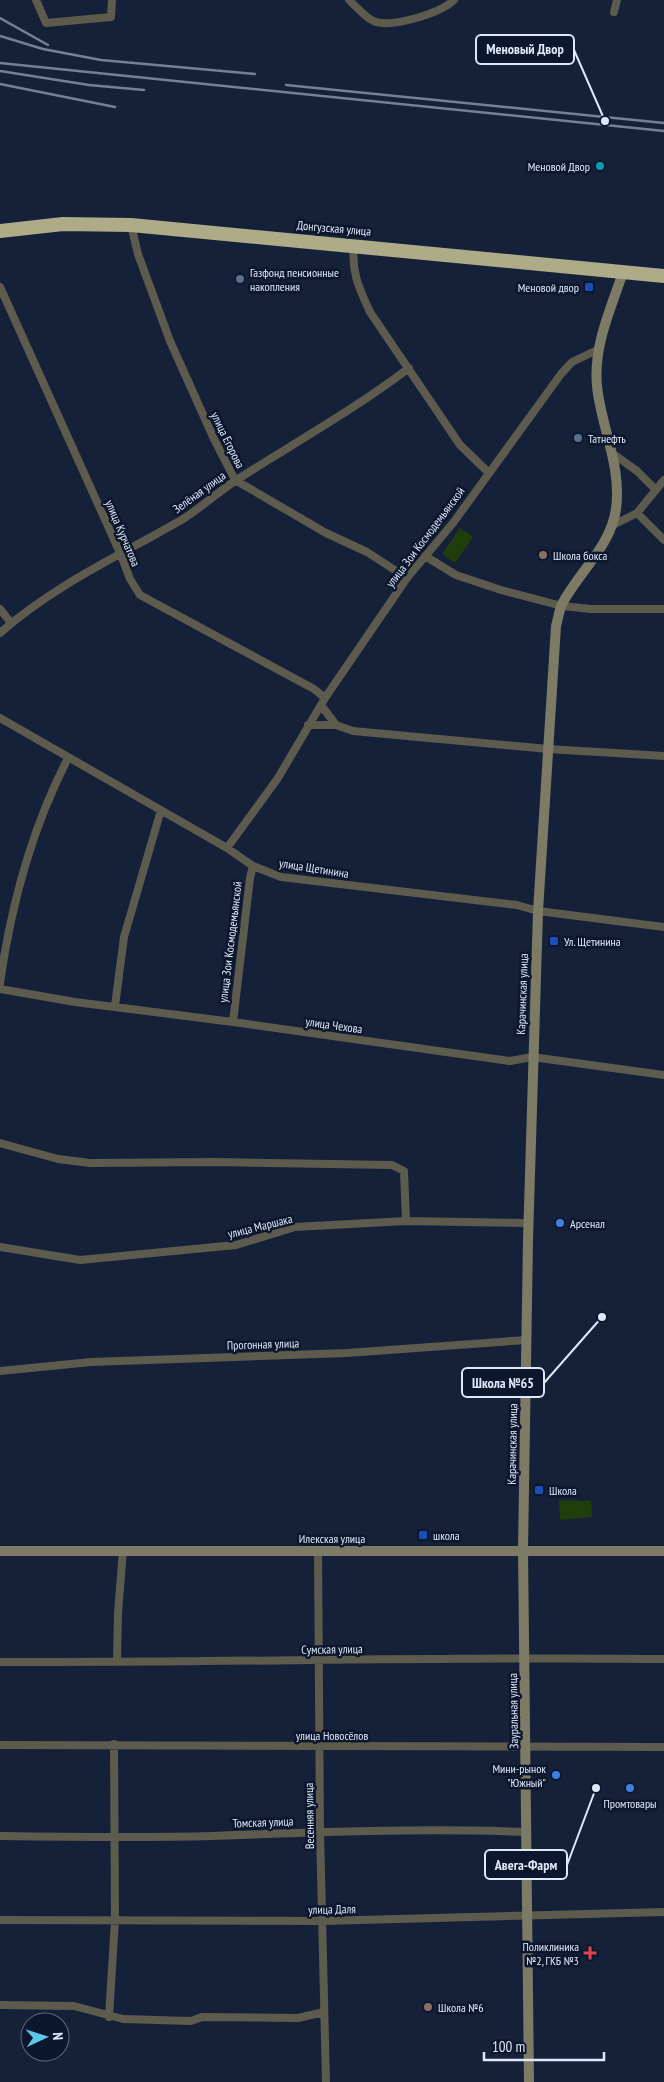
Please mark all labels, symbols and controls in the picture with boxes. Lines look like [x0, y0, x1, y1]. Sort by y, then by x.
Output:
callout: Меновый Двор [476, 35, 574, 64]
text: Меновый Двор [486, 40, 564, 58]
place label: Меновой Двор [528, 159, 590, 174]
marker: Меновой Двор [594, 160, 606, 172]
street label: Донгузская улица [296, 217, 372, 239]
place label: Газфонд пенсионные накопления [250, 265, 339, 294]
marker: Газфонд пенсионные накопления [234, 273, 246, 285]
place label: Меновой двор [518, 280, 579, 295]
marker: Меновой двор [583, 281, 595, 293]
street label: улица Егорова [208, 409, 248, 471]
place label: Татнефть [588, 431, 626, 446]
marker: Татнефть [572, 432, 584, 444]
street label: Зелёная улица [170, 468, 228, 516]
street label: улица Зои Космодемьянской [382, 484, 468, 590]
street label: улица Курчатова [102, 497, 144, 569]
place label: Школа бокса [553, 548, 608, 563]
marker: Школа бокса [537, 549, 549, 561]
street label: улица Щетинина [278, 855, 350, 881]
street label: улица Зои Космодемьянской [215, 881, 245, 1003]
place label: Ул. Щетинина [564, 934, 621, 949]
marker: Ул. Щетинина [548, 935, 560, 947]
street label: Карачинская улица [513, 953, 531, 1035]
street label: улица Чехова [305, 1014, 364, 1036]
street label: улица Маршака [226, 1211, 294, 1241]
place label: Арсенал [570, 1216, 605, 1231]
marker: Арсенал [554, 1217, 566, 1229]
street label: Прогонная улица [227, 1335, 300, 1353]
callout: Школа №65 [462, 1368, 544, 1397]
text: Школа №65 [472, 1374, 534, 1392]
street label: Карачинская улица [504, 1403, 520, 1485]
place label: Школа [549, 1483, 577, 1498]
marker: Школа [533, 1484, 545, 1496]
place label: школа [433, 1528, 460, 1543]
marker: школа [417, 1529, 429, 1541]
street label: Илекская улица [299, 1531, 365, 1546]
street label: Сумская улица [301, 1641, 363, 1657]
street label: Зауральная улица [505, 1673, 521, 1749]
street label: улица Новосёлов [296, 1728, 368, 1743]
place label: Мини-рынок "Южный" [492, 1761, 546, 1790]
marker: Мини-рынок "Южный" [550, 1769, 562, 1781]
marker: Промтовары [624, 1782, 636, 1794]
street label: Весенняя улица [301, 1783, 317, 1849]
place label: Промтовары [603, 1796, 657, 1811]
street label: Томская улица [232, 1813, 294, 1831]
callout: Авега-Фарм [485, 1850, 567, 1879]
text: Авега-Фарм [494, 1856, 557, 1874]
street label: улица Даля [308, 1901, 356, 1917]
place label: Поликлиника №2, ГКБ №3 [522, 1939, 579, 1968]
marker: Поликлиника №2, ГКБ №3 [583, 1946, 597, 1960]
place label: Школа №6 [438, 2000, 484, 2015]
marker: Школа №6 [422, 2001, 434, 2013]
north arrow [20, 2012, 70, 2062]
scale bar [484, 2030, 604, 2062]
text: N [49, 2032, 67, 2040]
text: 100 m [492, 2037, 525, 2056]

